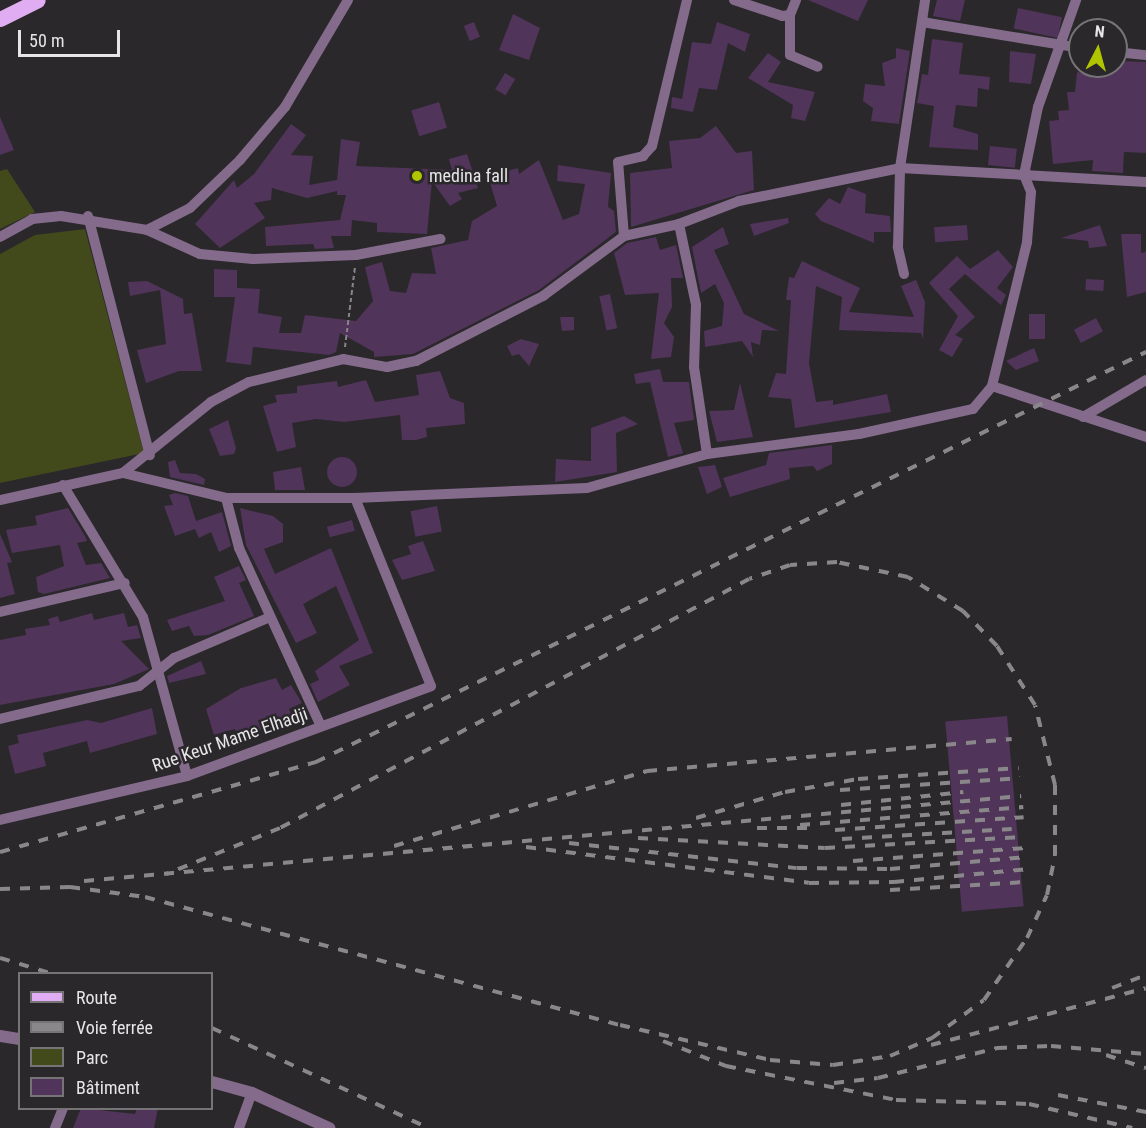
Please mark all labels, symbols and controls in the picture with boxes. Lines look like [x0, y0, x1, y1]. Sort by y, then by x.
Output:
scale bar [21, 18, 123, 56]
north arrow [1068, 18, 1128, 78]
text: N [1094, 22, 1106, 42]
text: 50 m [29, 30, 64, 51]
place label: medina fall [429, 165, 508, 187]
marker: medina fall [410, 169, 424, 183]
street label: Rue Keur Mame Elhadji [149, 703, 311, 777]
legend [18, 972, 213, 1110]
text: Route [76, 987, 117, 1008]
text: Voie ferrée [76, 1017, 153, 1038]
text: Parc [76, 1047, 108, 1068]
text: Bâtiment [76, 1077, 140, 1098]

